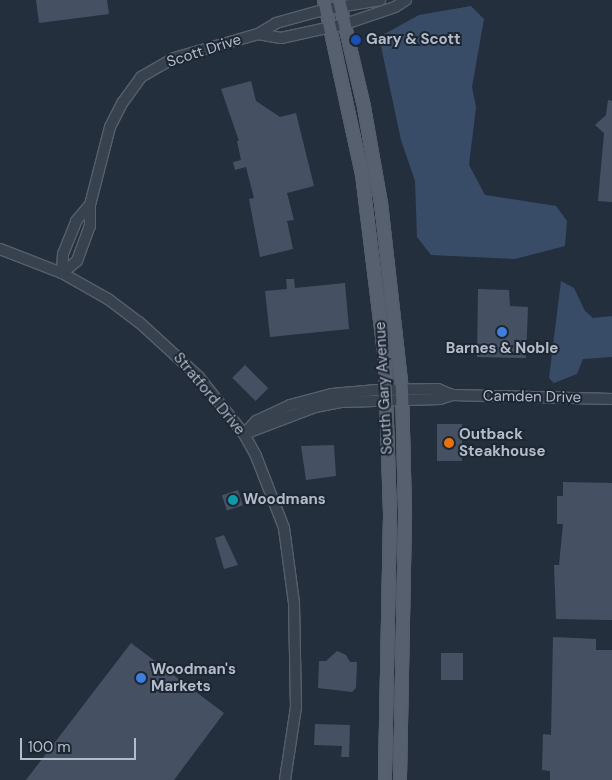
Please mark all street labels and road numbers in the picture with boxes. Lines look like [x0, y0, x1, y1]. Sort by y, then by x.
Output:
street label: Scott Drive [165, 31, 243, 71]
street label: South Gary Avenue [372, 321, 396, 455]
street label: Stratford Drive [169, 349, 249, 439]
street label: Camden Drive [483, 387, 581, 407]

